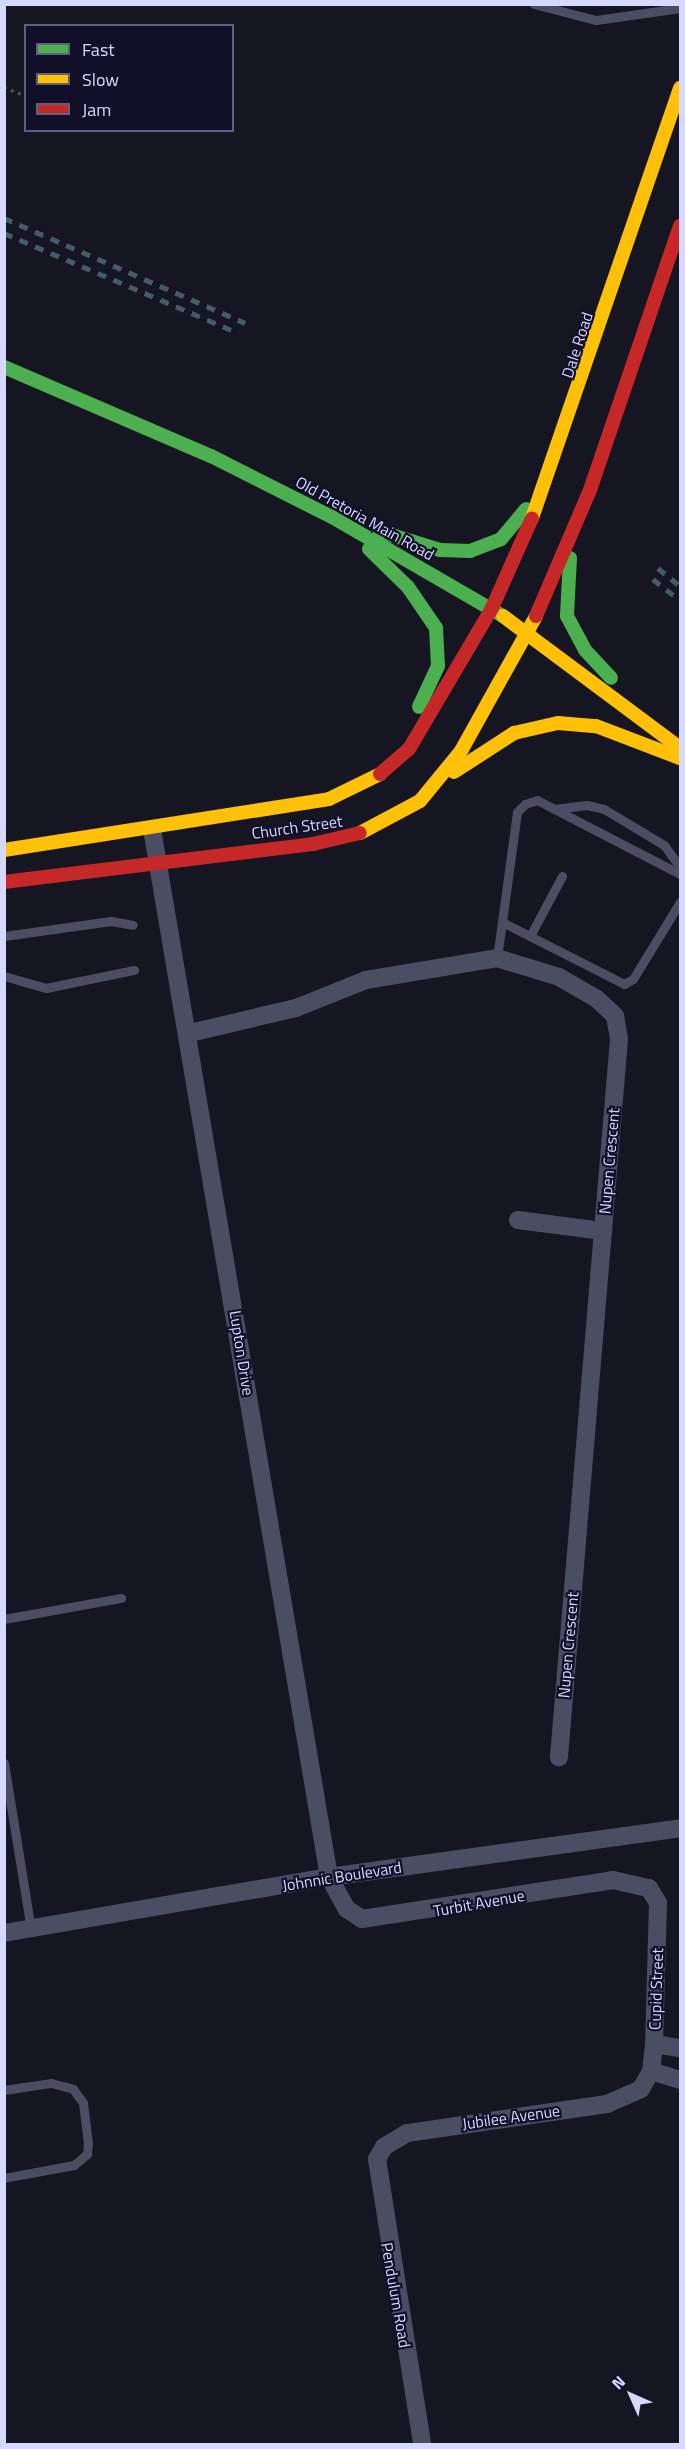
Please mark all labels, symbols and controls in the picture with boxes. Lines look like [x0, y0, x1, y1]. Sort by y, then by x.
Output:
legend [24, 24, 234, 132]
text: Fast [82, 36, 115, 63]
text: Slow [82, 66, 119, 93]
text: Jam [82, 96, 111, 123]
street label: Dale Road [557, 310, 597, 380]
street label: Old Pretoria Main Road [292, 472, 438, 564]
street label: Church Street [250, 811, 344, 843]
street label: Nupen Crescent [595, 1107, 623, 1215]
street label: Lupton Drive [226, 1309, 258, 1397]
street label: Nupen Crescent [554, 1591, 582, 1699]
street label: Johnnic Boulevard [281, 1857, 403, 1895]
street label: Turbit Avenue [432, 1886, 526, 1920]
street label: Cupid Street [645, 1948, 667, 2030]
street label: Jubilee Avenue [461, 2101, 561, 2133]
street label: Pendulum Road [377, 2241, 415, 2349]
north arrow [601, 2365, 661, 2425]
text: N [606, 2370, 631, 2395]

